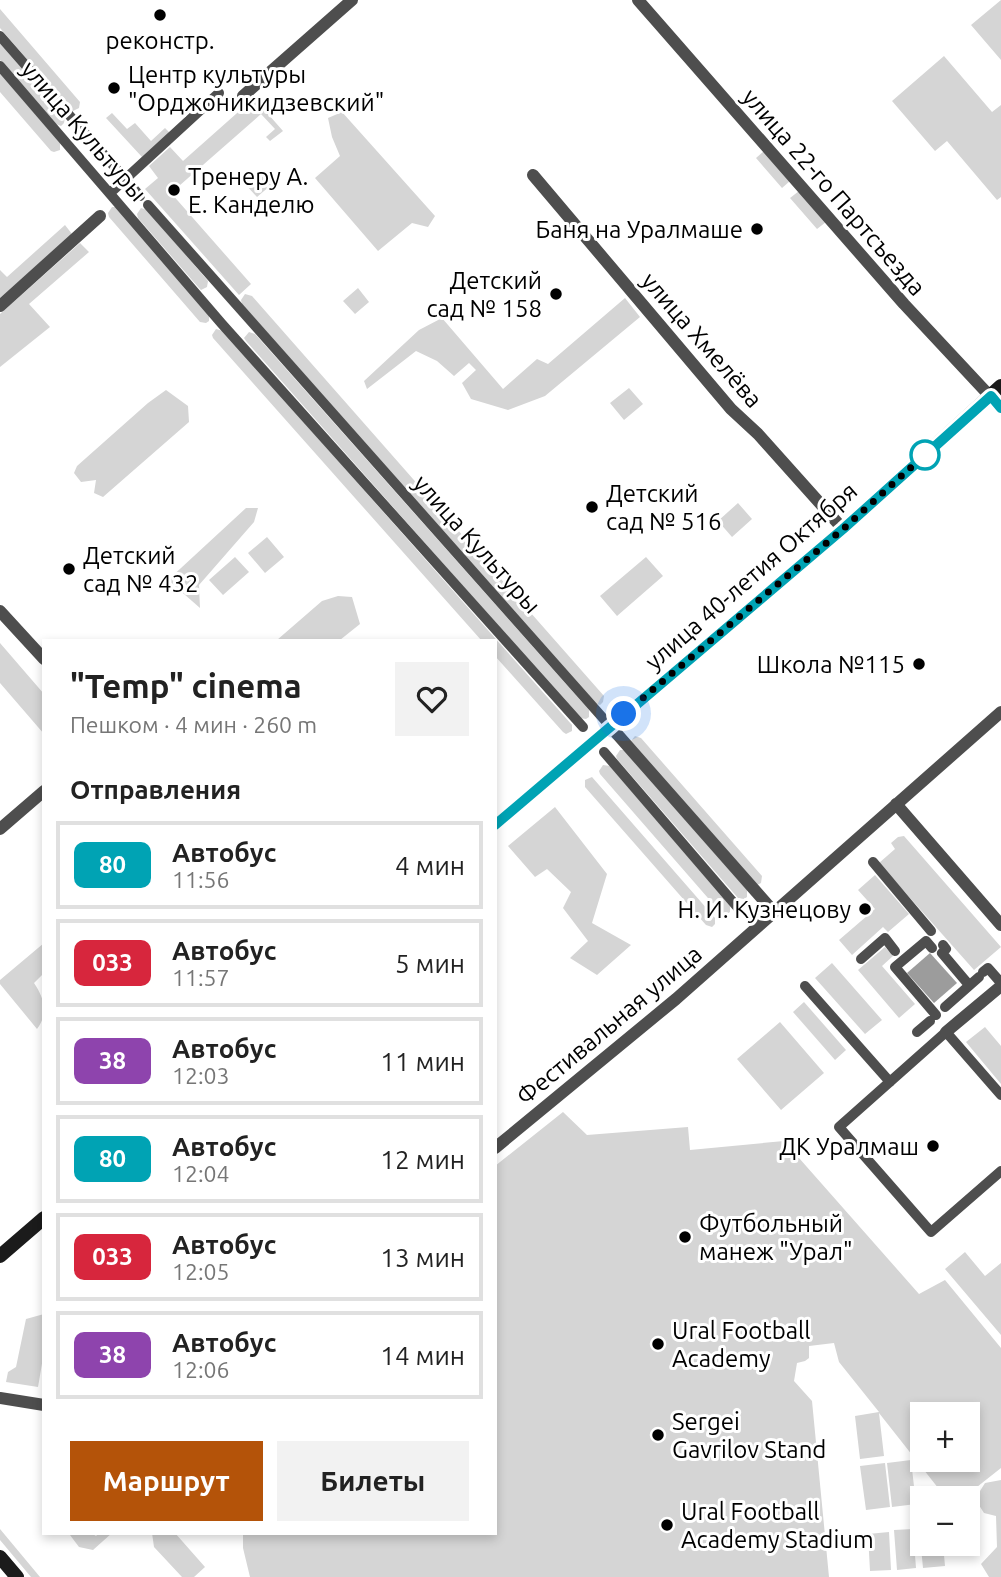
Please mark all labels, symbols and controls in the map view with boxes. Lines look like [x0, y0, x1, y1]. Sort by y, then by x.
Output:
marker: реконстр. [152, 7, 168, 23]
place label: реконстр. [105, 27, 215, 54]
street label: улица Культуры [16, 56, 152, 206]
place label: Центр культуры "Орджоникидзевский" [128, 61, 384, 116]
marker: Центр культуры "Орджоникидзевский" [106, 80, 122, 96]
street label: улица 22-го Партсъезда [737, 83, 931, 301]
place label: Тренеру А. Е. Канделю [188, 163, 314, 218]
marker: Тренеру А. Е. Канделю [166, 182, 182, 198]
place label: Баня на Уралмаше [535, 216, 743, 243]
marker: Баня на Уралмаше [749, 221, 765, 237]
place label: Детский сад № 158 [426, 267, 542, 322]
street label: улица Хмелёва [636, 267, 768, 413]
marker: Детский сад № 158 [548, 286, 564, 302]
unlabelled marker [910, 440, 940, 470]
street label: улица Культуры [408, 469, 546, 619]
street label: улица 40-летия Октября [640, 477, 862, 675]
place label: Детский сад № 516 [606, 480, 722, 535]
marker: Детский сад № 516 [584, 499, 600, 515]
place label: Детский сад № 432 [83, 542, 199, 597]
marker: Детский сад № 432 [61, 561, 77, 577]
place label: Школа №115 [757, 651, 905, 678]
marker: Школа №115 [911, 656, 927, 672]
button: heart [395, 662, 469, 736]
text: "Temp" cinema [70, 667, 302, 704]
your location [606, 696, 641, 731]
text: Пешком · 4 мин · 260 m [70, 712, 317, 737]
text: Отправления [70, 775, 241, 804]
text: Автобус [172, 838, 276, 867]
text: 80 [99, 851, 126, 878]
text: 4 мин [395, 851, 465, 880]
text: 11:56 [172, 867, 230, 892]
place label: Н. И. Кузнецову [677, 896, 851, 923]
marker: Н. И. Кузнецову [857, 901, 873, 917]
text: Автобус [172, 936, 276, 965]
street label: Фестивальная улица [511, 940, 707, 1110]
text: 033 [92, 949, 133, 976]
text: 5 мин [395, 949, 465, 978]
text: 11:57 [172, 965, 230, 990]
text: Автобус [172, 1034, 276, 1063]
text: 38 [99, 1047, 126, 1074]
text: 11 мин [380, 1047, 465, 1076]
text: 12:03 [172, 1063, 230, 1088]
text: Автобус [172, 1132, 276, 1161]
place label: ДК Уралмаш [779, 1133, 919, 1160]
marker: ДК Уралмаш [925, 1138, 941, 1154]
text: 80 [99, 1145, 126, 1172]
text: 12 мин [380, 1145, 465, 1174]
text: 12:04 [172, 1161, 230, 1186]
place label: Футбольный манеж "Урал" [699, 1210, 853, 1265]
marker: Футбольный манеж "Урал" [677, 1229, 693, 1245]
text: Автобус [172, 1230, 276, 1259]
text: 033 [92, 1243, 133, 1270]
text: 13 мин [380, 1243, 465, 1272]
text: 12:05 [172, 1259, 230, 1284]
place label: Ural Football Academy [672, 1317, 811, 1372]
text: Автобус [172, 1328, 276, 1357]
marker: Ural Football Academy [650, 1336, 666, 1352]
text: 38 [99, 1341, 126, 1368]
text: 14 мин [380, 1341, 465, 1370]
text: 12:06 [172, 1357, 230, 1382]
map controls [910, 1402, 980, 1556]
button: + [910, 1402, 980, 1472]
place label: Sergei Gavrilov Stand [672, 1408, 826, 1463]
marker: Sergei Gavrilov Stand [650, 1427, 666, 1443]
button: Маршрут [70, 1441, 263, 1521]
button: Билеты [277, 1441, 469, 1521]
button: − [910, 1486, 980, 1556]
place label: Ural Football Academy Stadium [681, 1498, 874, 1553]
marker: Ural Football Academy Stadium [659, 1517, 675, 1533]

